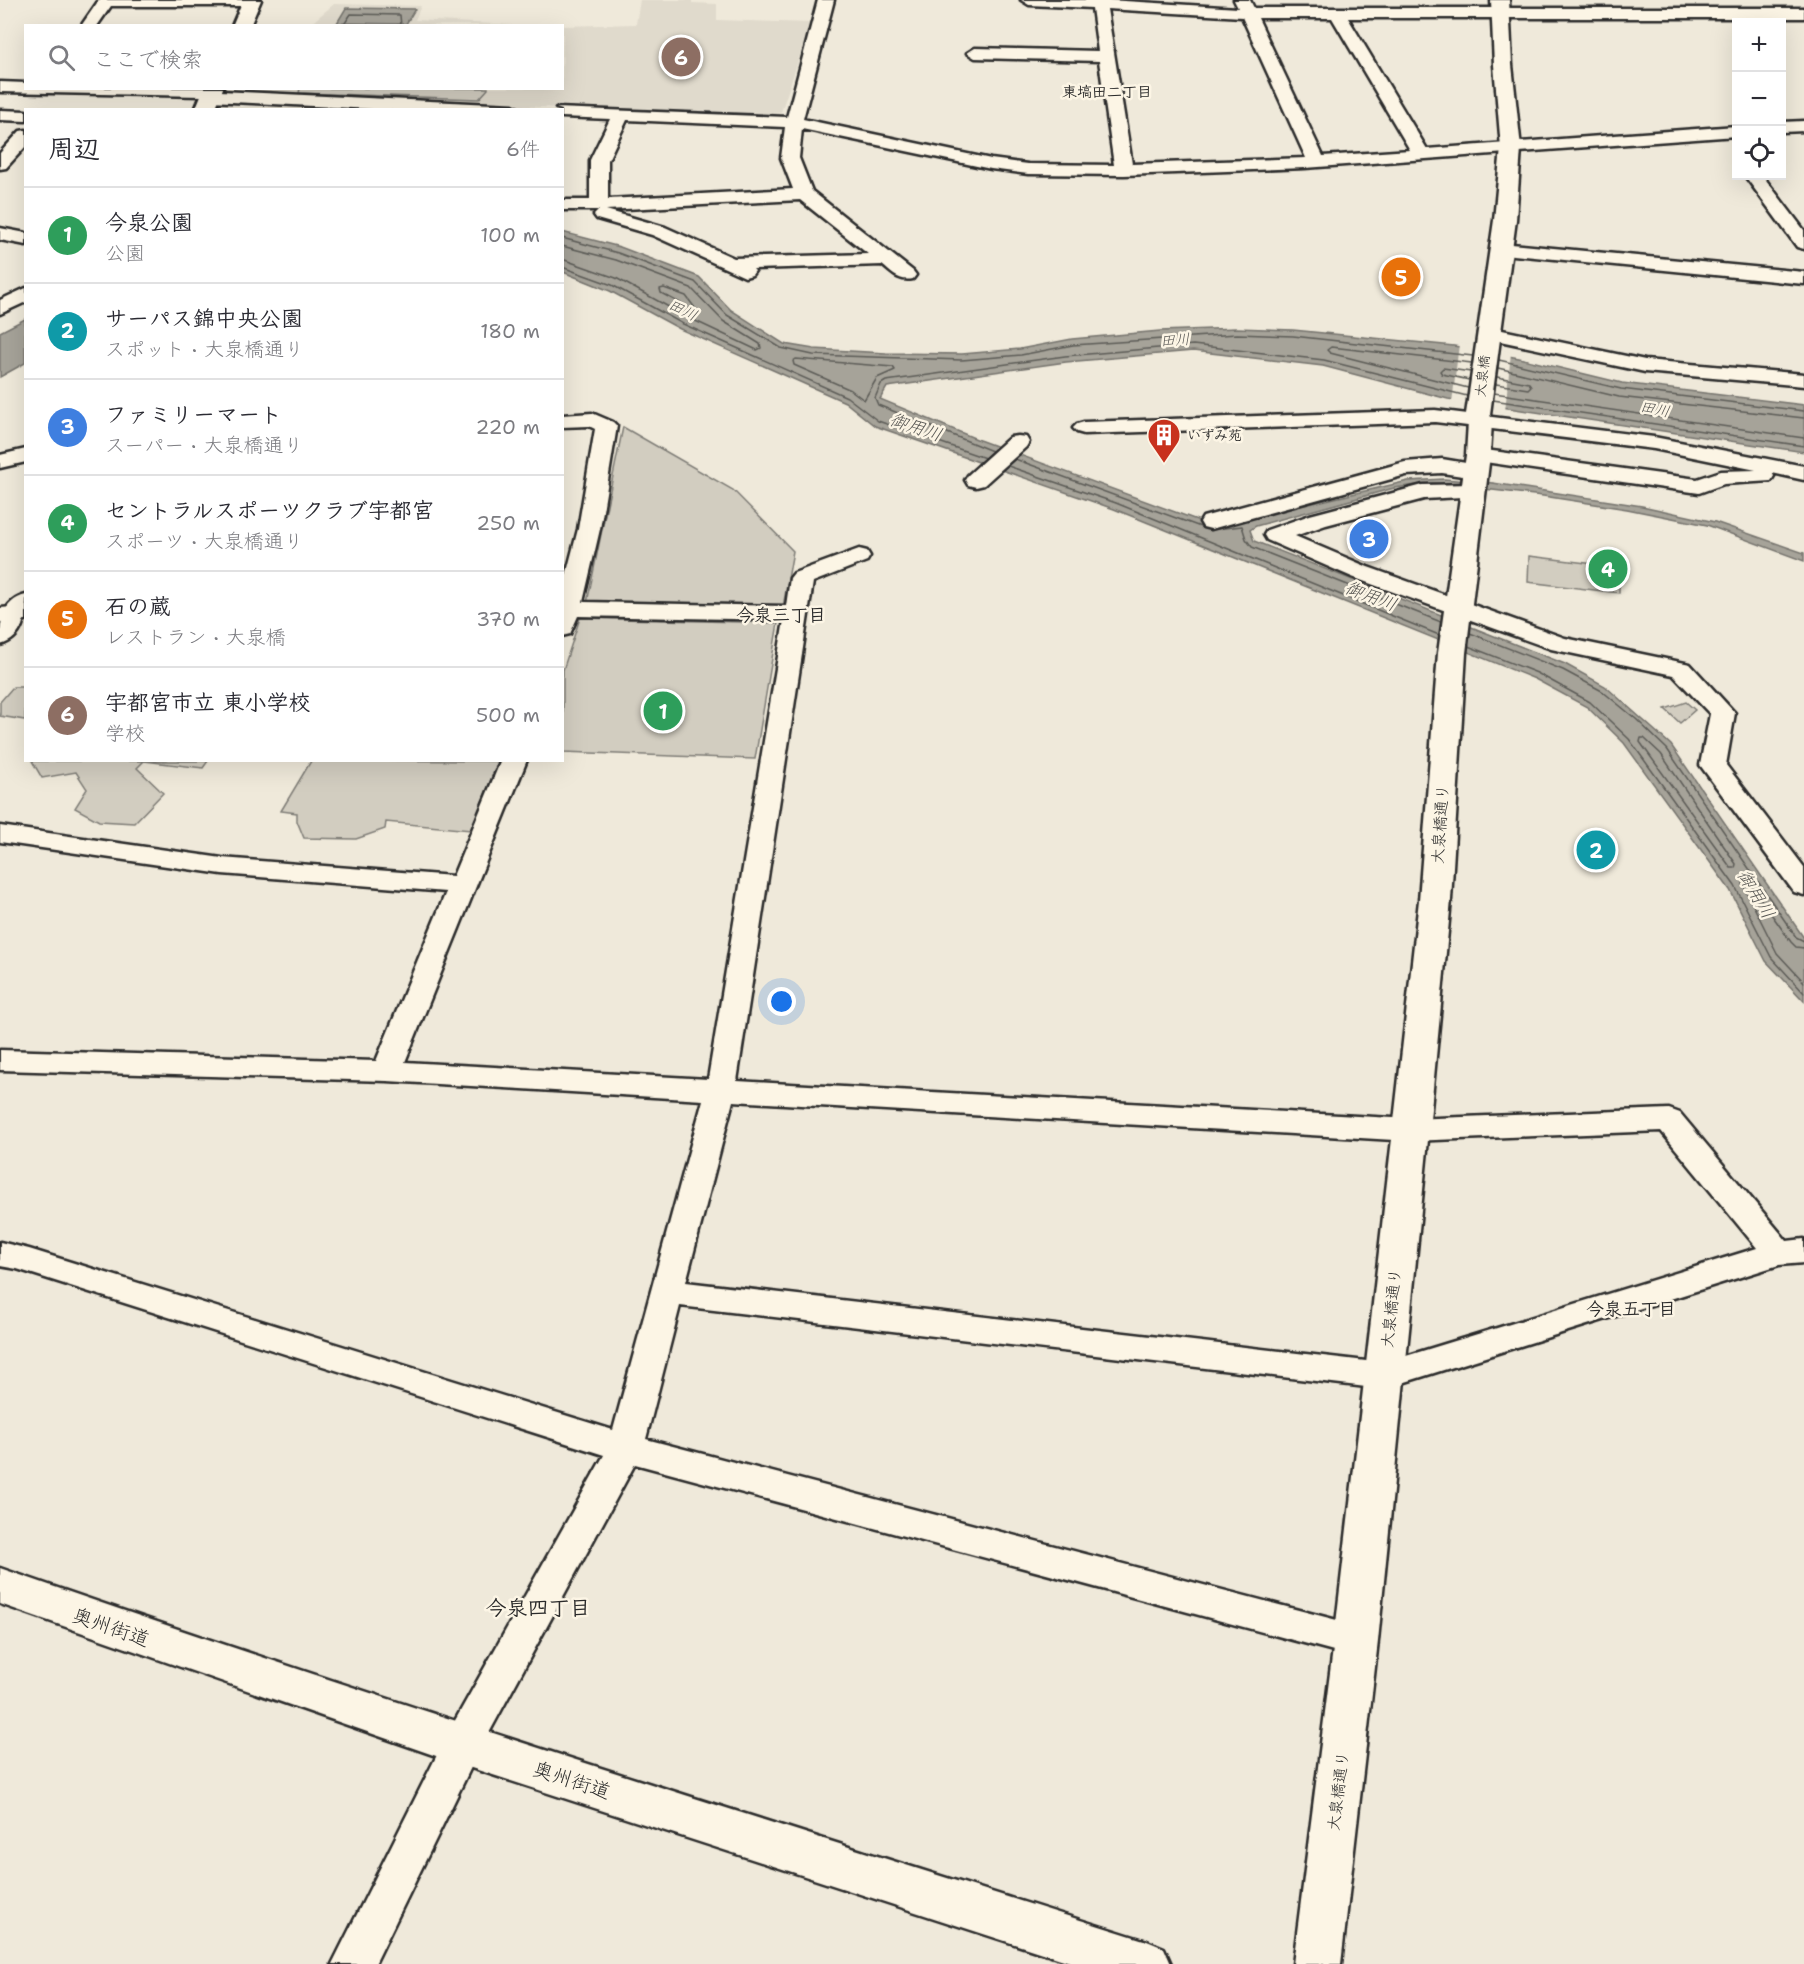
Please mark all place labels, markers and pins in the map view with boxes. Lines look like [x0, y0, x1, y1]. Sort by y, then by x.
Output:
pin: 6 [662, 34, 700, 80]
pin: 5 [1382, 254, 1420, 300]
building icon: いずみ苑 [1146, 417, 1182, 464]
place label: いずみ苑 [1187, 426, 1242, 444]
pin: 3 [1350, 516, 1388, 562]
pin: 4 [1588, 546, 1628, 592]
pin: 1 [644, 688, 682, 734]
pin: 2 [1576, 828, 1616, 872]

